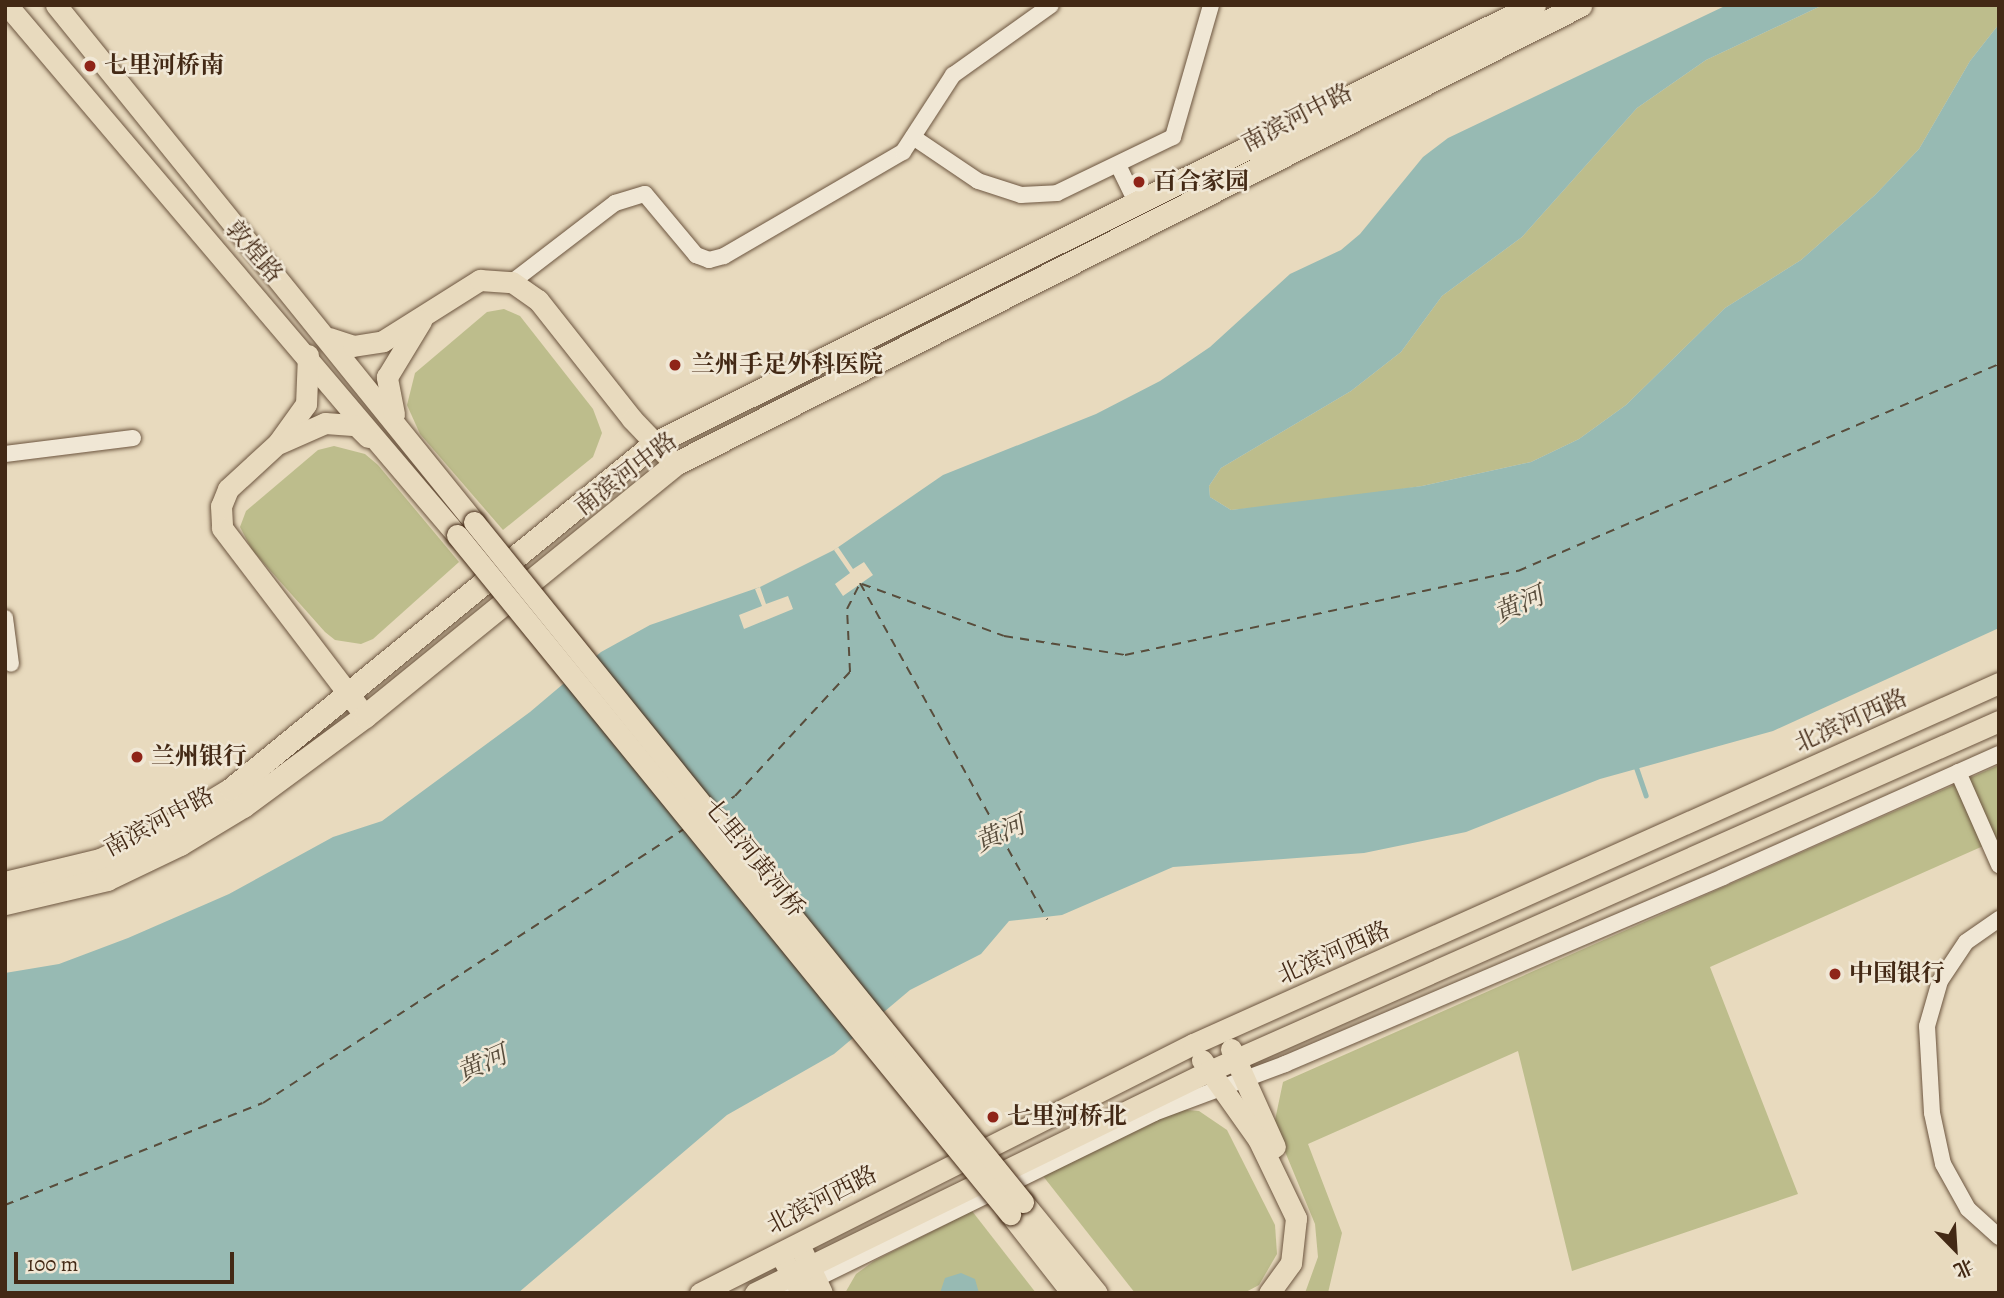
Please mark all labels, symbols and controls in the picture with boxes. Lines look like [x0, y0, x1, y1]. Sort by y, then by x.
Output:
place label: 七里河桥南 [104, 52, 224, 80]
marker: 七里河桥南 [82, 58, 98, 74]
street label: 南滨河中路 [1237, 78, 1357, 158]
place label: 百合家园 [1153, 168, 1249, 196]
marker: 百合家园 [1131, 174, 1147, 190]
street label: 敦煌路 [220, 215, 288, 289]
place label: 兰州手足外科医院 [691, 351, 883, 379]
marker: 兰州手足外科医院 [665, 355, 685, 375]
street label: 南滨河中路 [569, 426, 683, 522]
water label: 黄河 [1489, 580, 1549, 630]
street label: 北滨河西路 [1790, 683, 1912, 759]
place label: 兰州银行 [151, 743, 247, 771]
marker: 兰州银行 [129, 749, 145, 765]
street label: 南滨河中路 [99, 781, 219, 863]
street label: 七里河黄河桥 [697, 793, 811, 923]
water label: 黄河 [970, 809, 1030, 859]
street label: 北滨河西路 [1273, 915, 1395, 991]
place label: 中国银行 [1849, 960, 1945, 988]
marker: 中国银行 [1827, 966, 1843, 982]
water label: 黄河 [452, 1039, 512, 1089]
place label: 七里河桥北 [1007, 1103, 1127, 1131]
marker: 七里河桥北 [985, 1109, 1001, 1125]
street label: 北滨河西路 [762, 1160, 882, 1240]
north arrow [1920, 1214, 1990, 1284]
scale bar [18, 1238, 238, 1282]
text: 100 m [27, 1250, 78, 1278]
text: 北 [1950, 1252, 1978, 1284]

